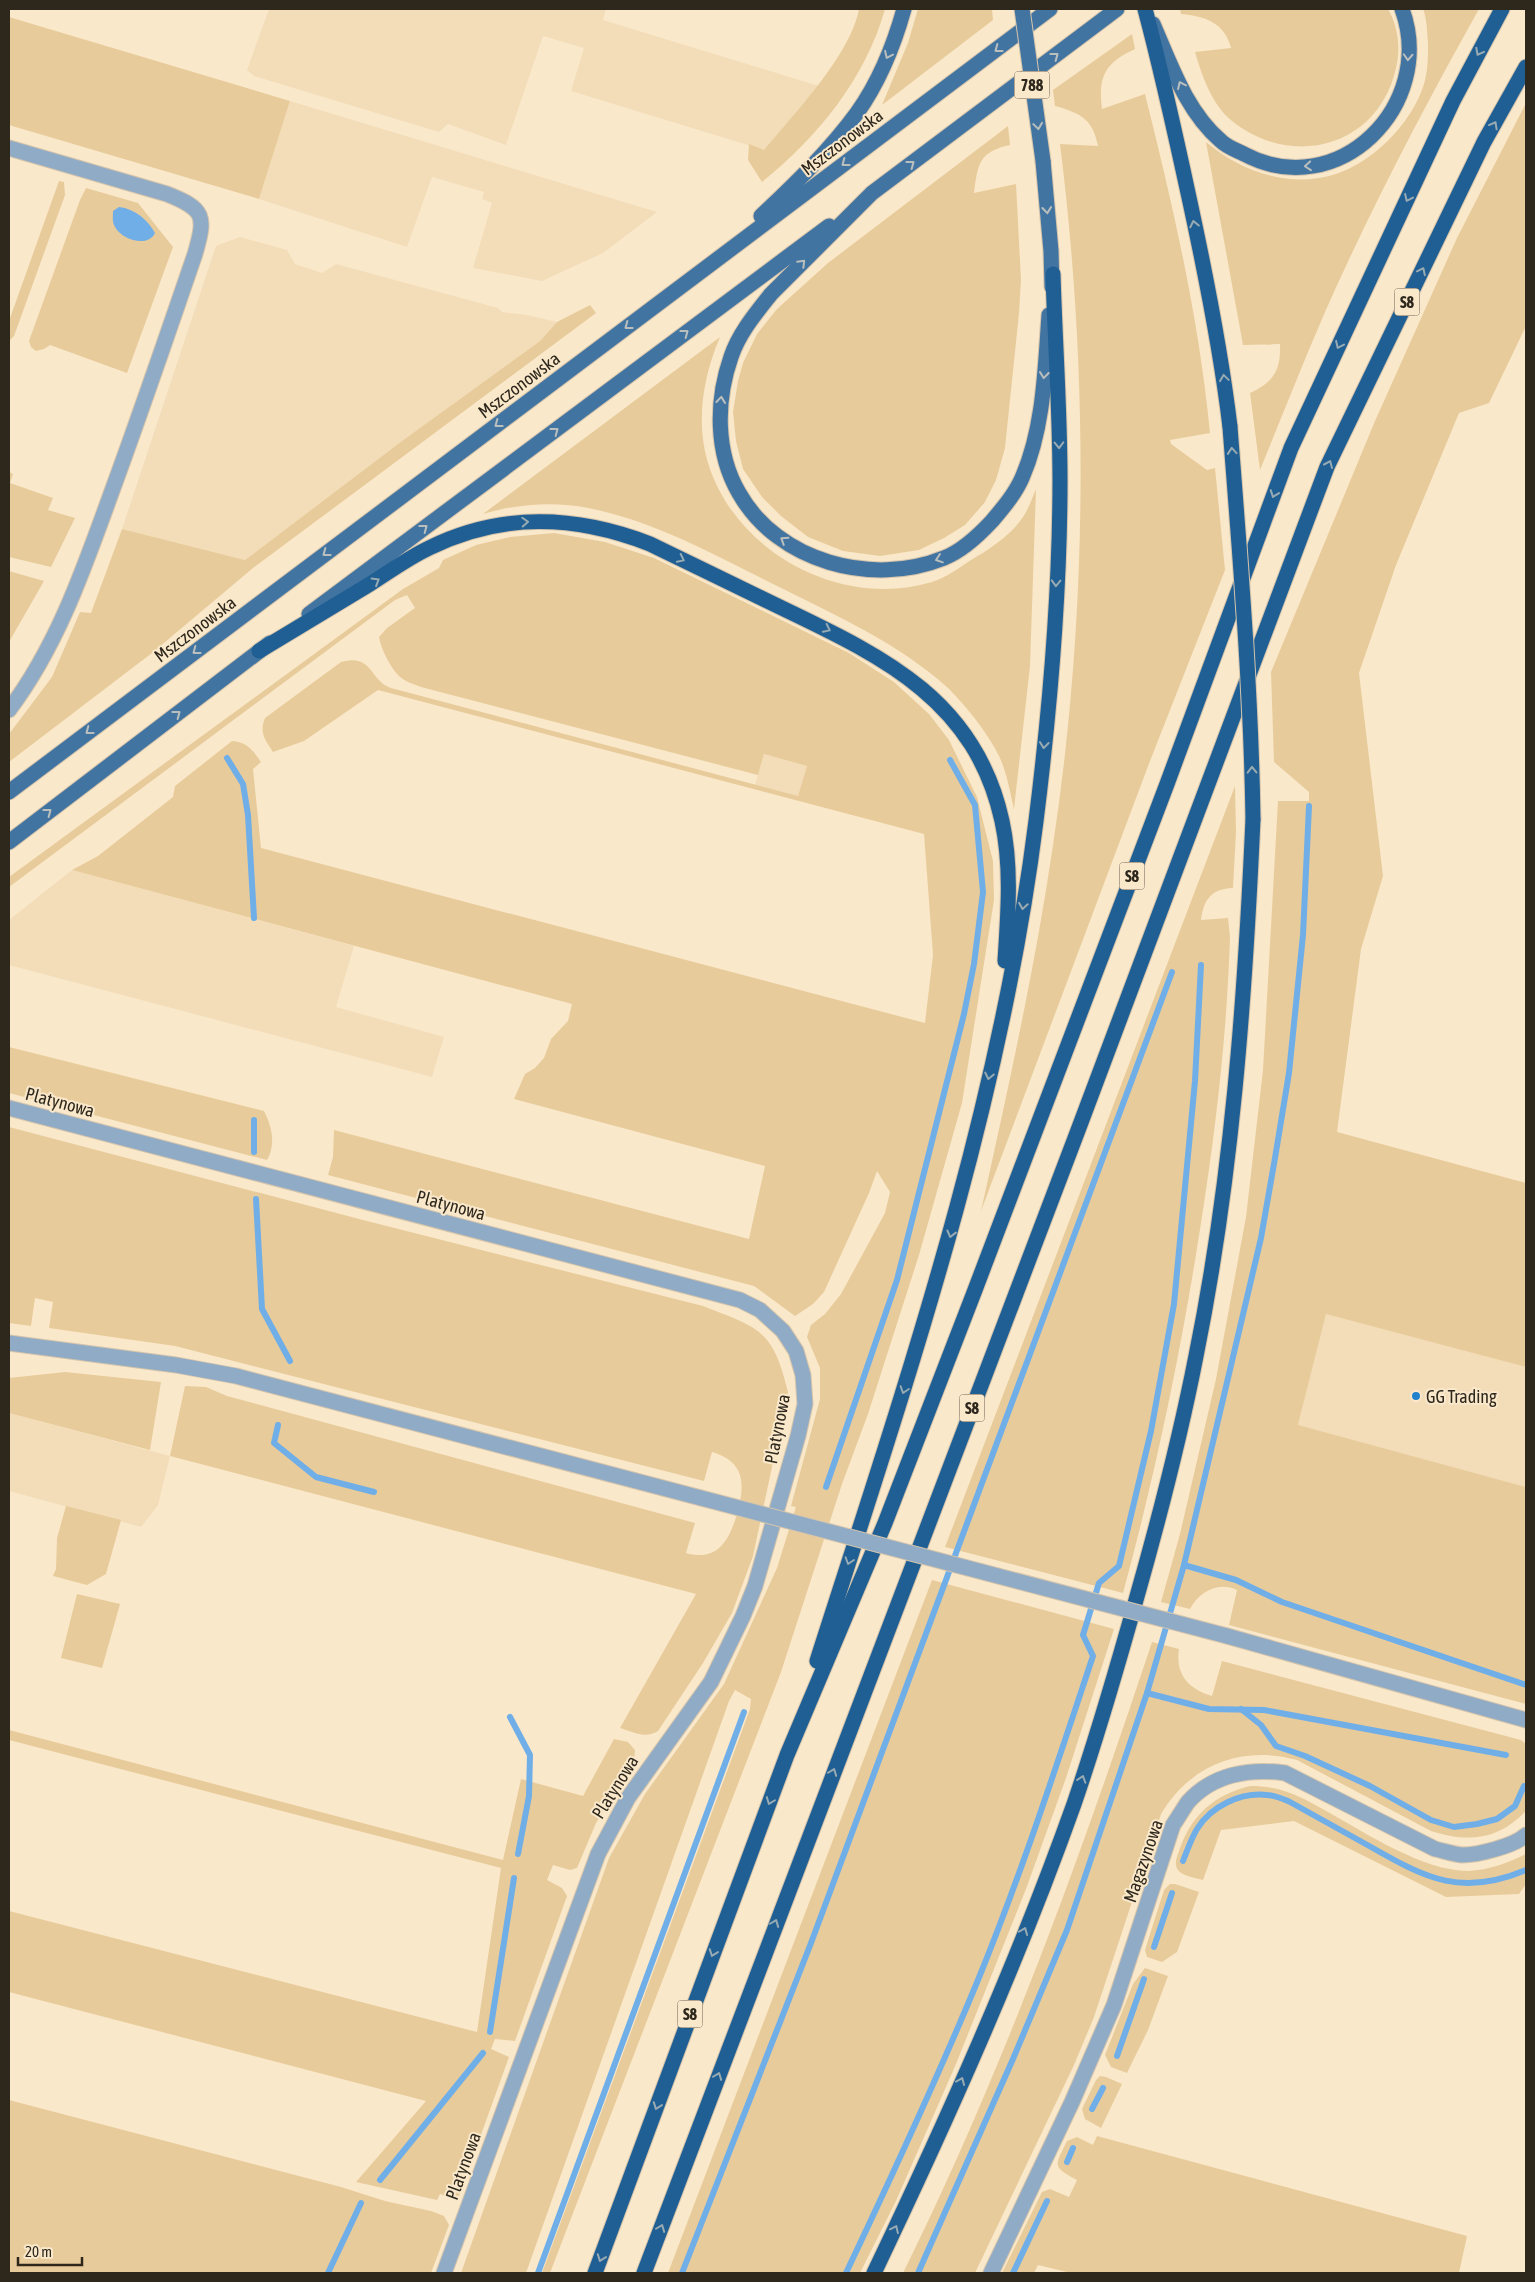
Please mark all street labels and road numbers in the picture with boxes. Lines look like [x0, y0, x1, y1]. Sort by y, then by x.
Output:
road number: 788 [1014, 72, 1050, 98]
street label: Mszczonowska [797, 105, 887, 179]
road number: S8 [1394, 288, 1420, 316]
street label: Mszczonowska [474, 348, 564, 422]
street label: Mszczonowska [150, 592, 240, 666]
road number: S8 [1120, 862, 1144, 889]
street label: Platynowa [23, 1083, 97, 1121]
street label: Platynowa [414, 1186, 488, 1224]
street label: Platynowa [760, 1392, 794, 1466]
road number: S8 [960, 1395, 984, 1422]
street label: Platynowa [587, 1752, 643, 1822]
street label: Magazynowa [1119, 1817, 1167, 1905]
road number: S8 [678, 2000, 702, 2028]
street label: Platynowa [441, 2129, 485, 2203]

